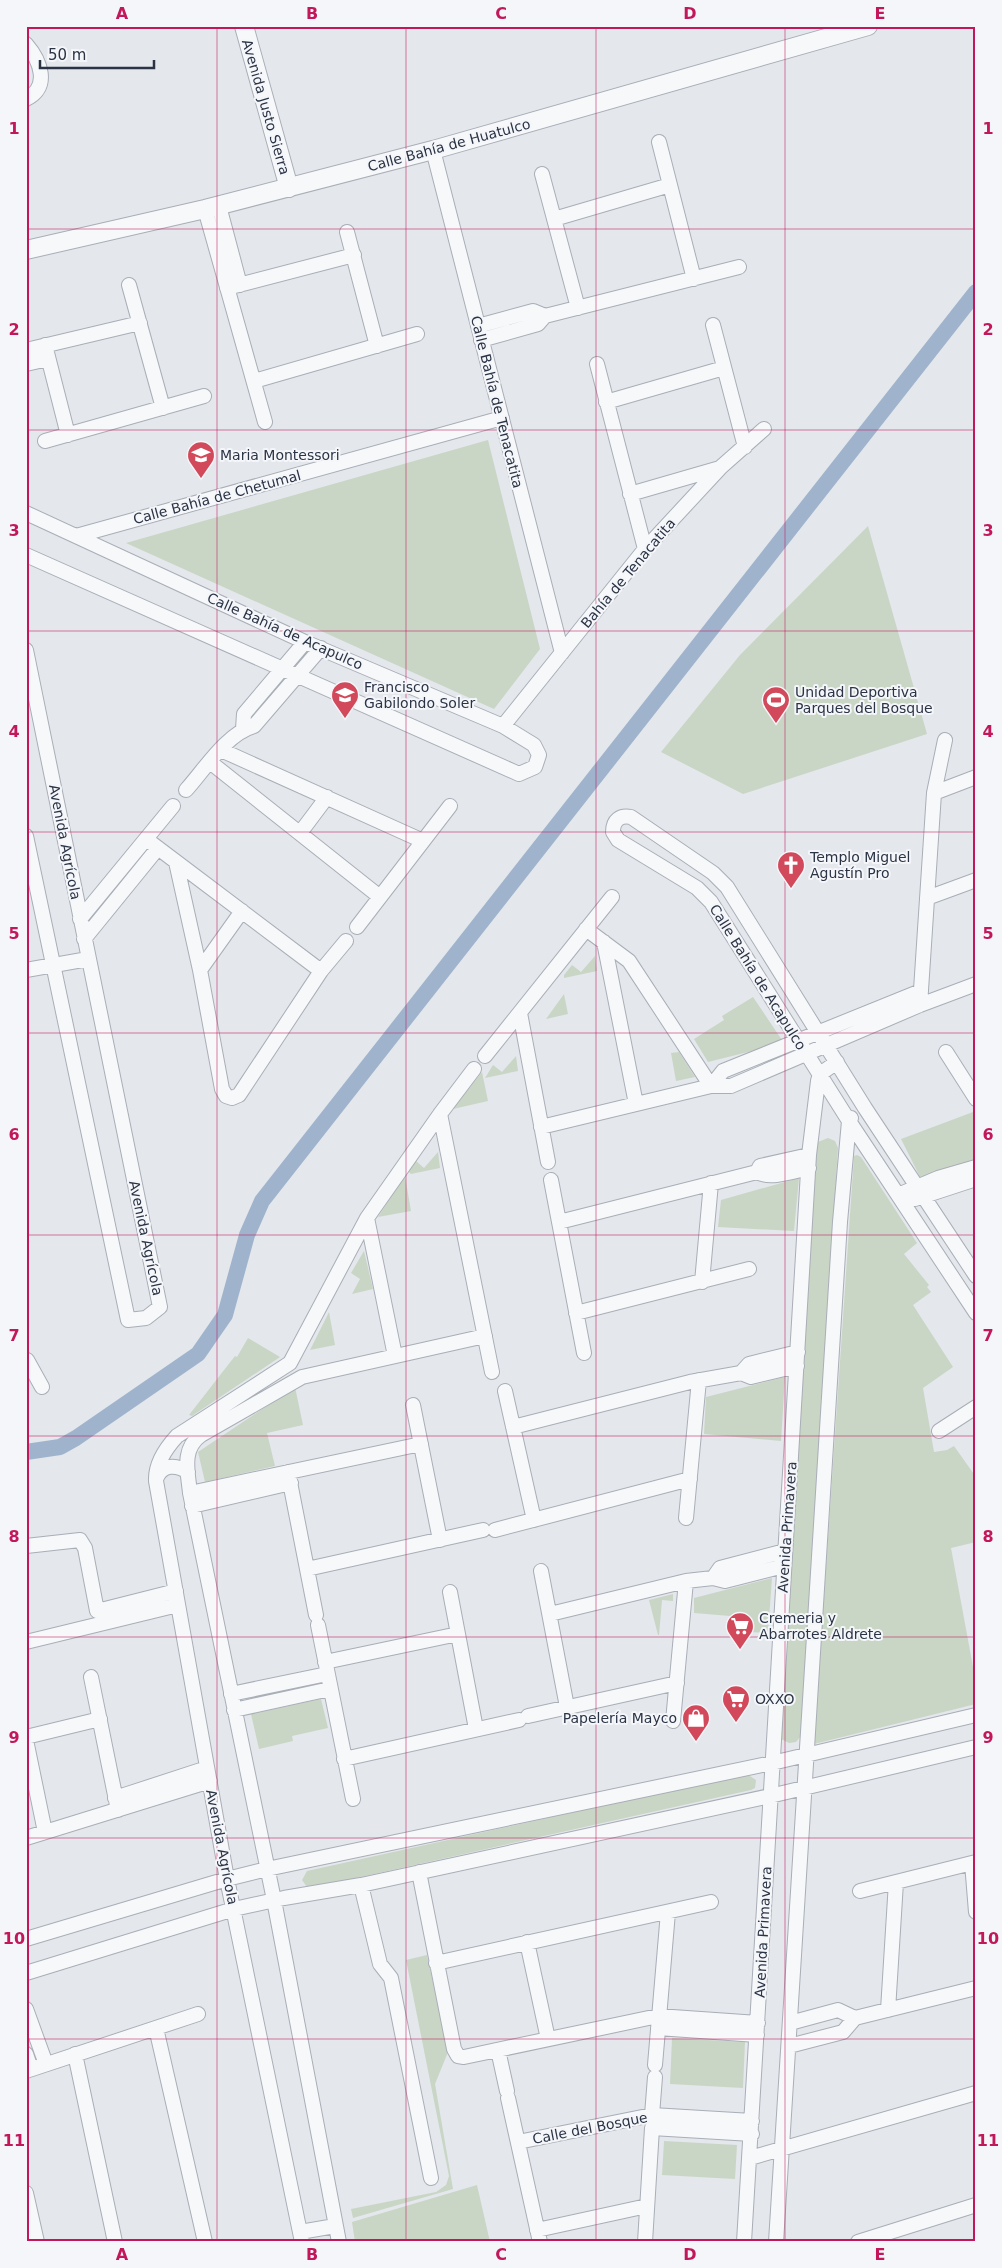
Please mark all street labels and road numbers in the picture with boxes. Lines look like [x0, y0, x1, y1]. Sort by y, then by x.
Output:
street label: Avenida Justo Sierra [239, 37, 293, 177]
street label: Calle Bahía de Huatulco [366, 116, 532, 174]
street label: Calle Bahía de Tenacatita [468, 314, 526, 490]
street label: Calle Bahía de Chetumal [131, 467, 303, 527]
street label: Bahía de Tenacatita [578, 515, 678, 631]
street label: Calle Bahía de Acapulco [205, 589, 365, 673]
street label: Avenida Agrícola [46, 783, 84, 901]
street label: Calle Bahía de Acapulco [707, 901, 809, 1053]
street label: Avenida Agrícola [126, 1179, 166, 1297]
street label: Avenida Primavera [774, 1461, 800, 1593]
street label: Avenida Agrícola [203, 1788, 241, 1906]
street label: Avenida Primavera [752, 1866, 774, 1998]
street label: Calle del Bosque [531, 2109, 649, 2147]

